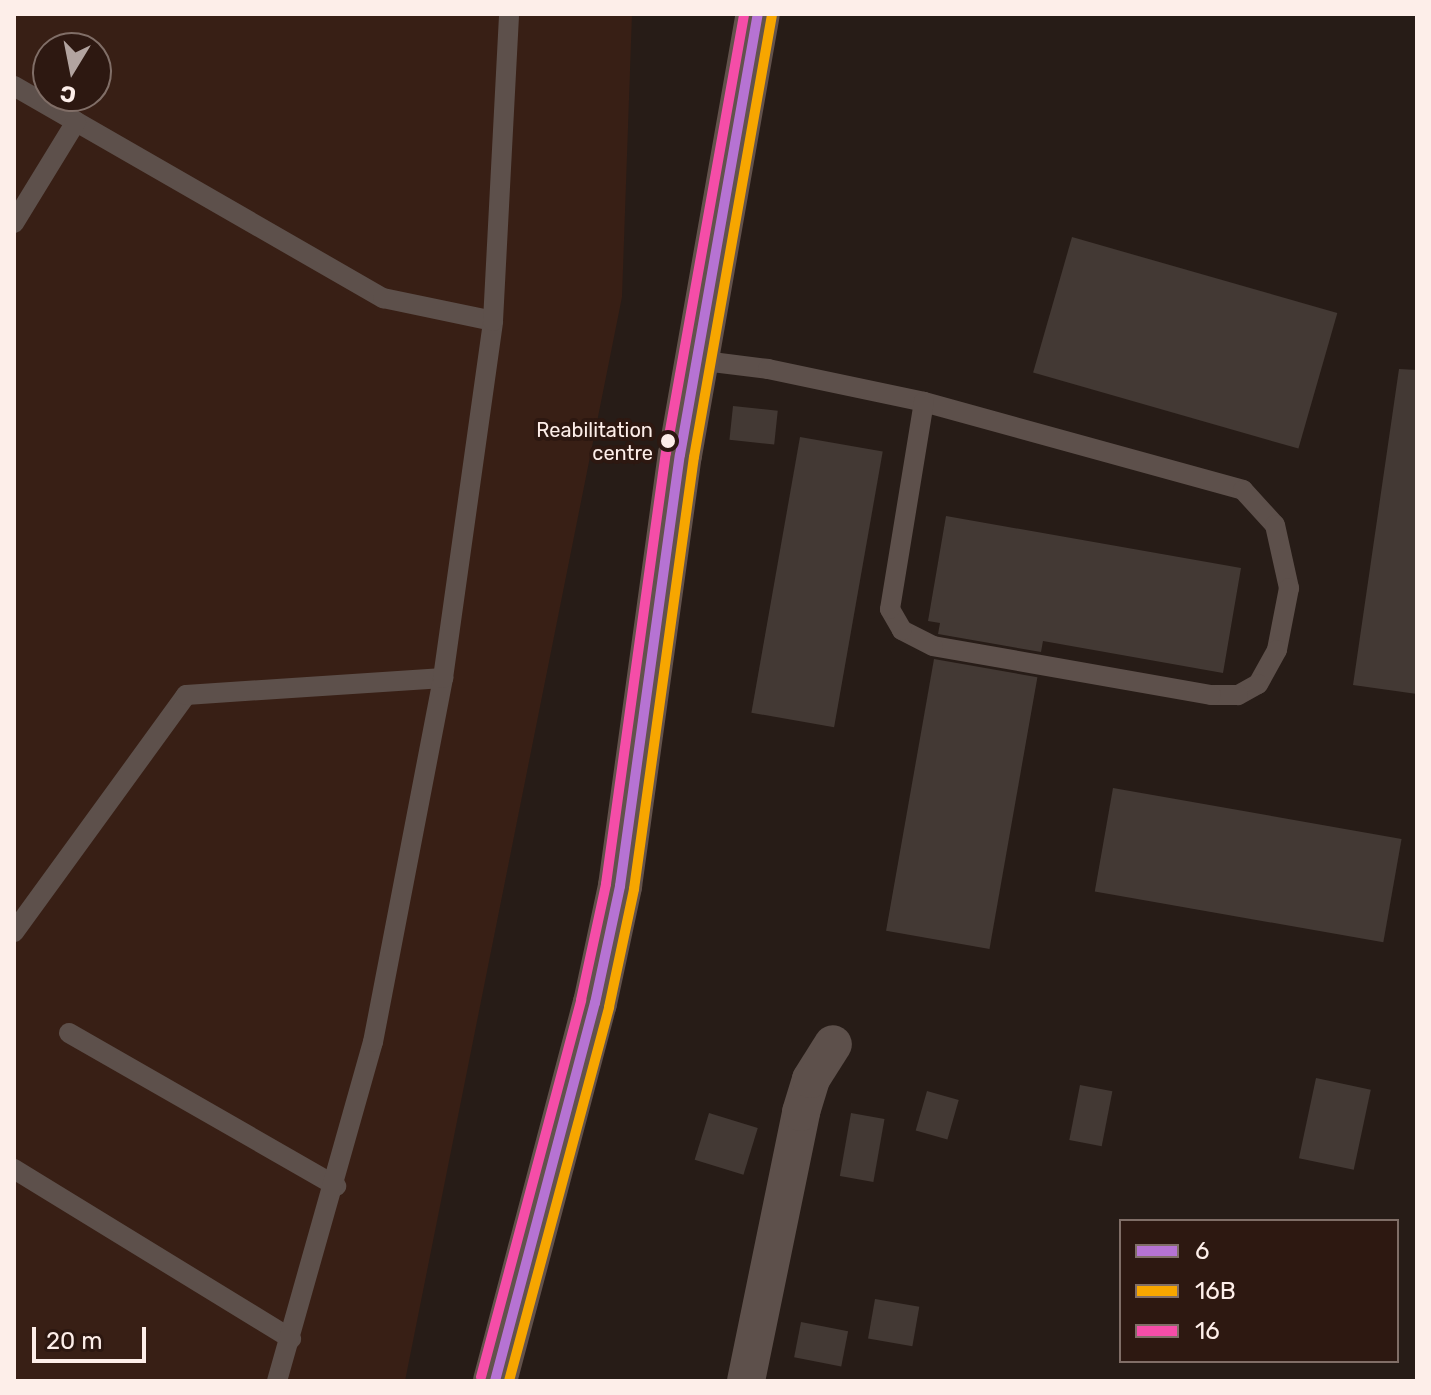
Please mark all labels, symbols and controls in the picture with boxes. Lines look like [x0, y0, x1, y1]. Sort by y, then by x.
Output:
north arrow [32, 32, 112, 112]
text: С [58, 80, 78, 109]
place label: Reabilitation centre [536, 418, 653, 465]
marker: Reabilitation centre [660, 433, 676, 449]
legend [1119, 1219, 1399, 1363]
text: 6 [1195, 1237, 1209, 1265]
text: 16В [1195, 1277, 1236, 1305]
scale bar [36, 1311, 150, 1361]
text: 16 [1195, 1317, 1220, 1345]
text: 20 m [46, 1327, 103, 1355]

